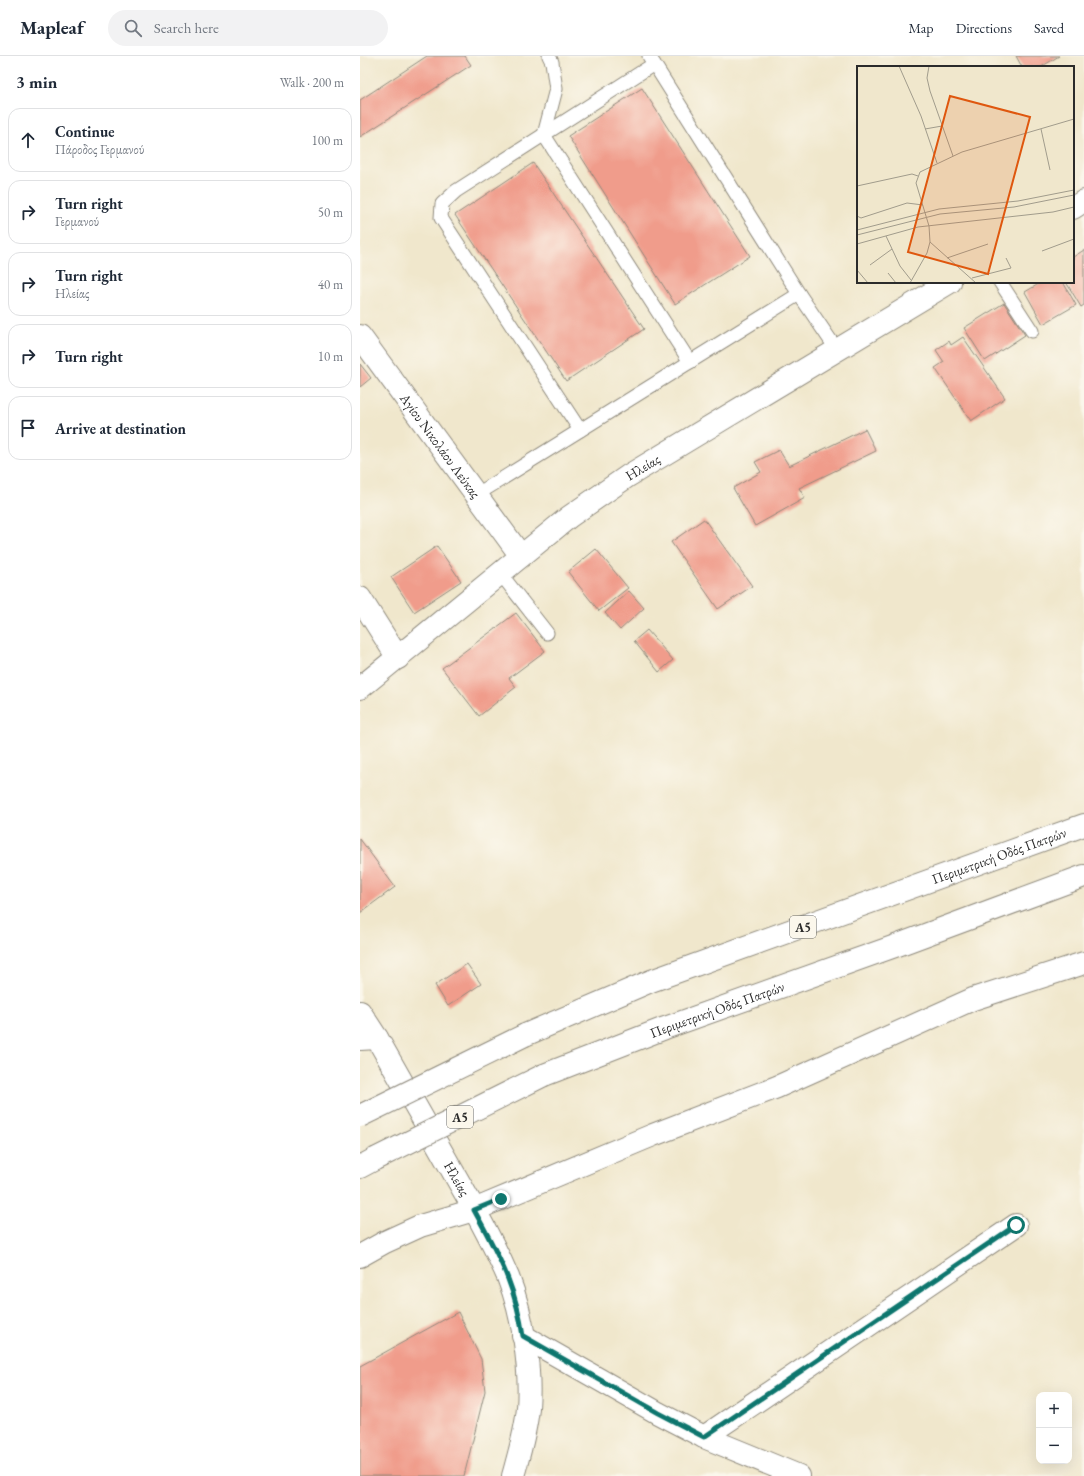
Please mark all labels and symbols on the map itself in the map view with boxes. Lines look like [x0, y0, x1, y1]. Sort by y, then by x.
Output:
inset map [857, 66, 1074, 283]
street label: Αγίου Νικολάου Λεύκας [395, 389, 485, 502]
street label: Ηλείας [622, 450, 663, 484]
street label: Περιμετρική Οδός Πατρών [929, 823, 1069, 888]
road number: Α5 [790, 916, 816, 938]
street label: Περιμετρική Οδός Πατρών [647, 977, 787, 1042]
road number: Α5 [447, 1106, 473, 1128]
street label: Ηλείας [440, 1158, 474, 1199]
route end [492, 1190, 510, 1208]
route start [1007, 1216, 1025, 1234]

